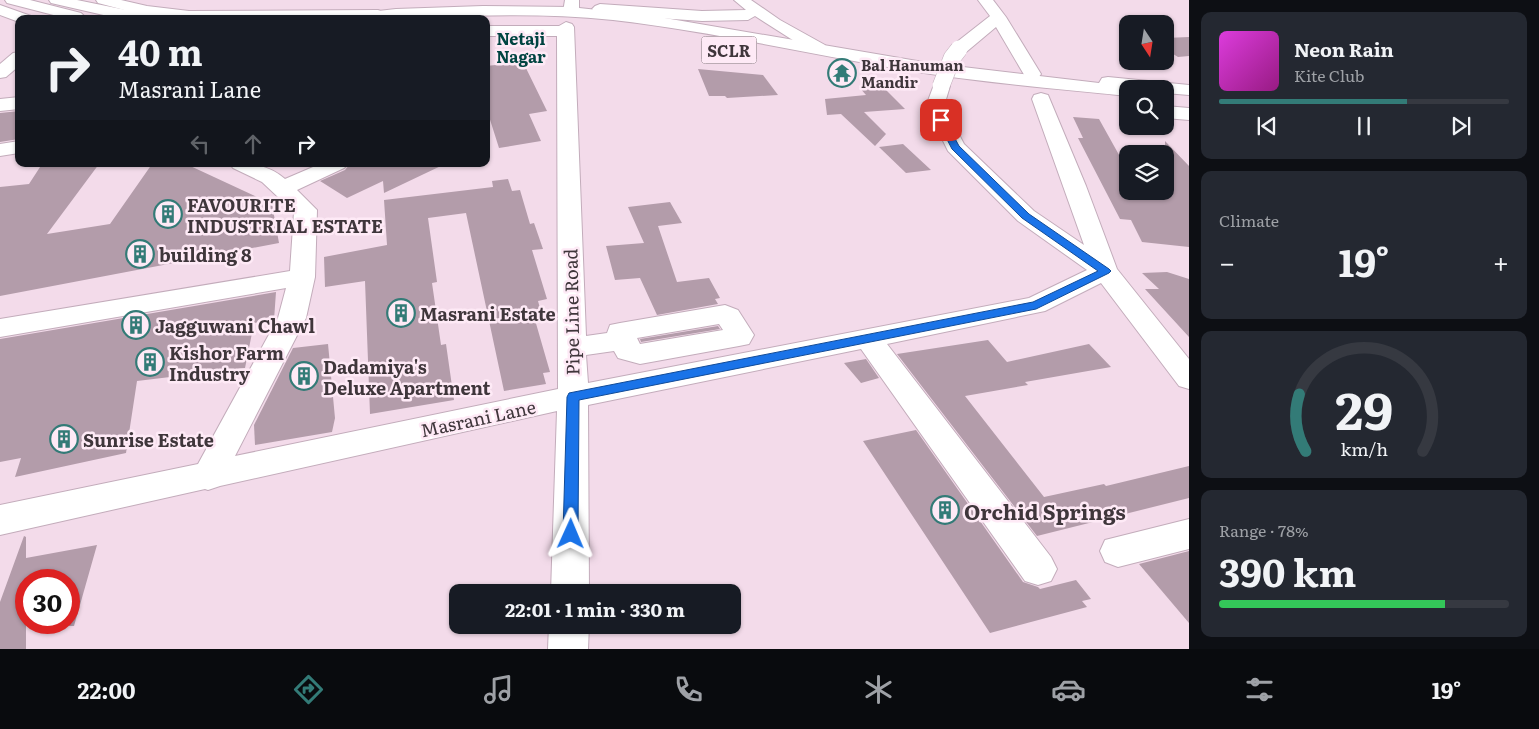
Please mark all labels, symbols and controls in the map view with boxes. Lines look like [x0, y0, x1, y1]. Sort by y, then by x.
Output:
north arrow [1119, 15, 1174, 70]
map controls [1119, 15, 1174, 200]
text: 40 m [118, 25, 203, 77]
district label: Netaji Nagar [496, 26, 546, 68]
icon: right [35, 35, 100, 100]
text: Neon Rain [1294, 35, 1394, 63]
road number: SCLR [702, 36, 756, 64]
place label: Bal Hanuman Mandir [861, 53, 964, 93]
temple icon: Bal Hanuman Mandir [827, 58, 857, 88]
text: Kite Club [1294, 63, 1365, 87]
text: Masrani Lane [118, 72, 261, 105]
button: search [1119, 80, 1174, 135]
pin [920, 99, 962, 141]
icon: arrive [927, 106, 955, 134]
icon: previous [1253, 112, 1281, 140]
icon: pause [1350, 112, 1378, 140]
icon: next [1447, 112, 1475, 140]
icon: left [186, 130, 214, 158]
icon: ahead [239, 130, 267, 158]
icon: right [292, 130, 320, 158]
button: layers [1119, 145, 1174, 200]
place label: FAVOURITE INDUSTRIAL ESTATE [187, 191, 383, 239]
building icon: FAVOURITE INDUSTRIAL ESTATE [153, 199, 183, 229]
text: Climate [1219, 208, 1279, 232]
text: 19° [1339, 232, 1390, 289]
building icon: building 8 [125, 239, 155, 269]
text: − [1219, 240, 1235, 282]
text: + [1493, 240, 1509, 282]
place label: building 8 [159, 241, 252, 268]
street label: Pipe Line Road [556, 248, 586, 376]
building icon: Masrani Estate [386, 298, 416, 328]
place label: Masrani Estate [420, 300, 556, 327]
building icon: Jagguwani Chawl [121, 310, 151, 340]
place label: Jagguwani Chawl [155, 312, 315, 339]
place label: Kishor Farm Industry [169, 339, 284, 387]
building icon: Kishor Farm Industry [135, 347, 165, 377]
place label: Dadamiya's Deluxe Apartment [323, 353, 491, 401]
building icon: Dadamiya's Deluxe Apartment [289, 361, 319, 391]
text: 29 [1335, 369, 1393, 446]
street label: Masrani Lane [418, 393, 538, 443]
building icon: Sunrise Estate [49, 424, 79, 454]
place label: Sunrise Estate [83, 426, 214, 453]
text: km/h [1340, 435, 1388, 462]
building icon: Orchid Springs [930, 495, 960, 525]
place label: Orchid Springs [964, 495, 1126, 526]
position arrow [544, 507, 596, 559]
text: Range · 78% [1219, 518, 1309, 542]
text: 390 km [1219, 542, 1356, 599]
speed limit sign: 30 [15, 569, 80, 634]
text: 22:01 · 1 min · 330 m [505, 595, 685, 623]
icon: directions [291, 672, 326, 707]
icon: music [481, 672, 516, 707]
icon: phone [671, 672, 706, 707]
icon: climate [861, 672, 896, 707]
icon: car [1051, 672, 1086, 707]
icon: filters [1242, 672, 1277, 707]
text: 22:00 [78, 673, 136, 706]
text: 19° [1432, 673, 1461, 706]

